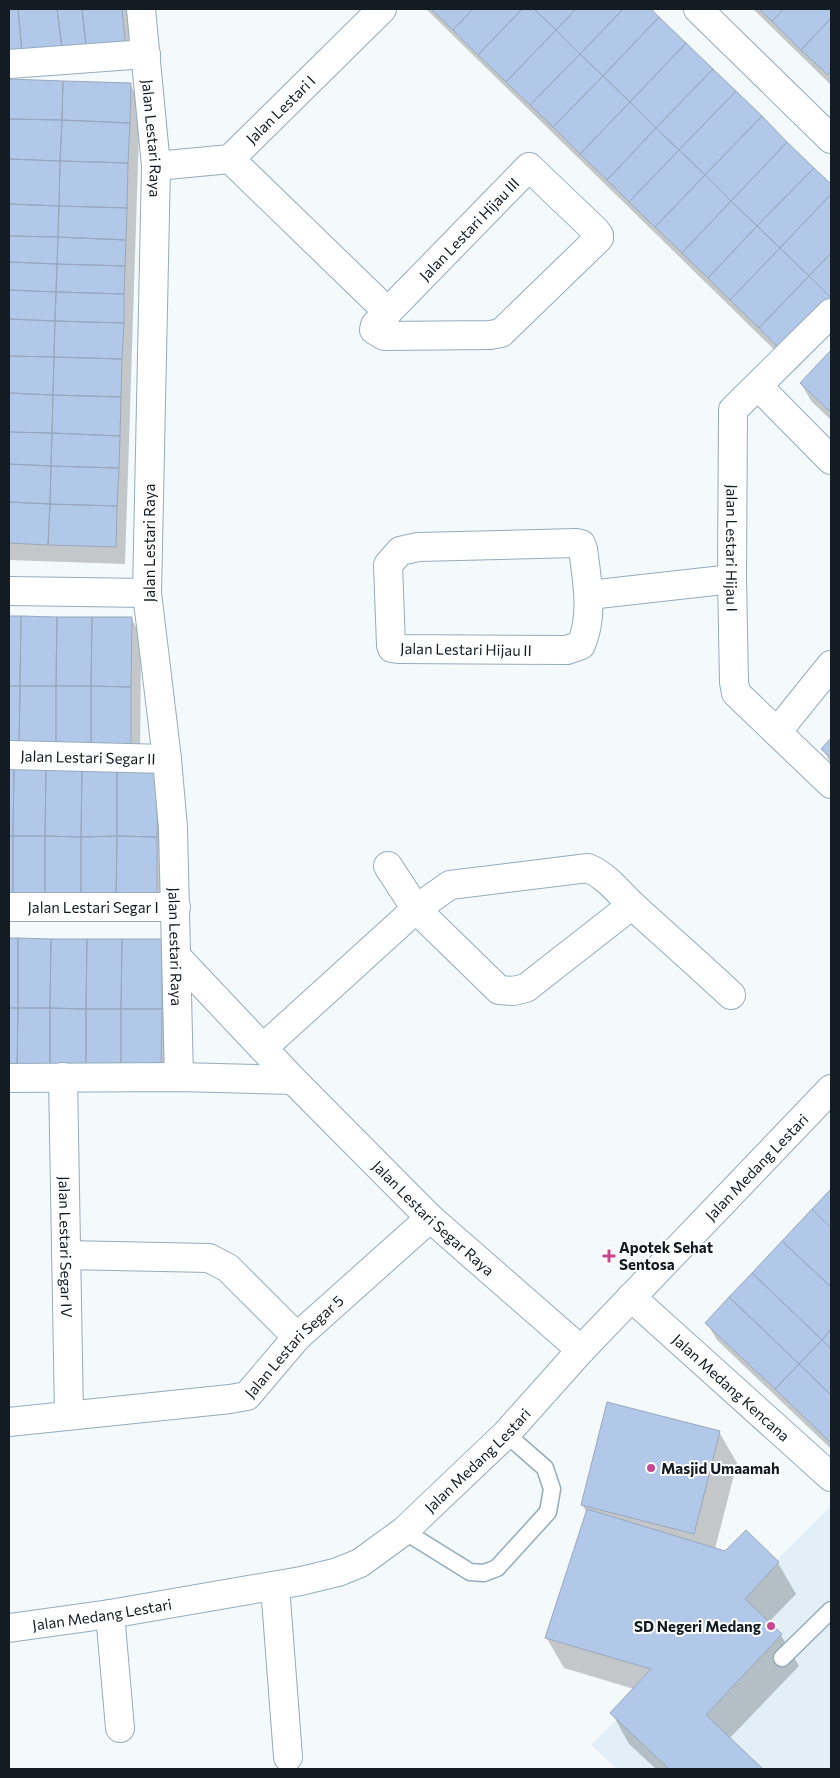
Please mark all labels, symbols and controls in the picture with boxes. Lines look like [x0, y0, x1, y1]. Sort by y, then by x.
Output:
street label: Jalan Lestari I [242, 71, 319, 147]
street label: Jalan Lestari Raya [139, 79, 165, 198]
street label: Jalan Lestari Hijau III [415, 174, 523, 284]
street label: Jalan Lestari Raya [140, 484, 158, 602]
street label: Jalan Lestari Hijau I [723, 484, 742, 612]
street label: Jalan Lestari Hijau II [400, 639, 532, 659]
street label: Jalan Lestari Segar II [20, 746, 156, 768]
street label: Jalan Lestari Raya [165, 887, 186, 1006]
street label: Jalan Lestari Segar I [27, 898, 159, 916]
street label: Jalan Medang Lestari [701, 1110, 812, 1224]
street label: Jalan Lestari Segar Raya [369, 1157, 498, 1279]
street label: Jalan Lestari Segar IV [56, 1176, 76, 1318]
place label: Apotek Sehat Sentosa [619, 1238, 713, 1273]
marker: Apotek Sehat Sentosa [603, 1250, 615, 1262]
street label: Jalan Lestari Segar 5 [241, 1291, 347, 1401]
street label: Jalan Medang Kencana [669, 1330, 794, 1445]
street label: Jalan Medang Lestari [421, 1404, 534, 1516]
place label: Masjid Umaamah [661, 1459, 780, 1477]
marker: Masjid Umaamah [645, 1462, 657, 1474]
street label: Jalan Medang Lestari [31, 1594, 173, 1634]
place label: SD Negeri Medang [634, 1617, 761, 1635]
marker: SD Negeri Medang [765, 1620, 777, 1632]

